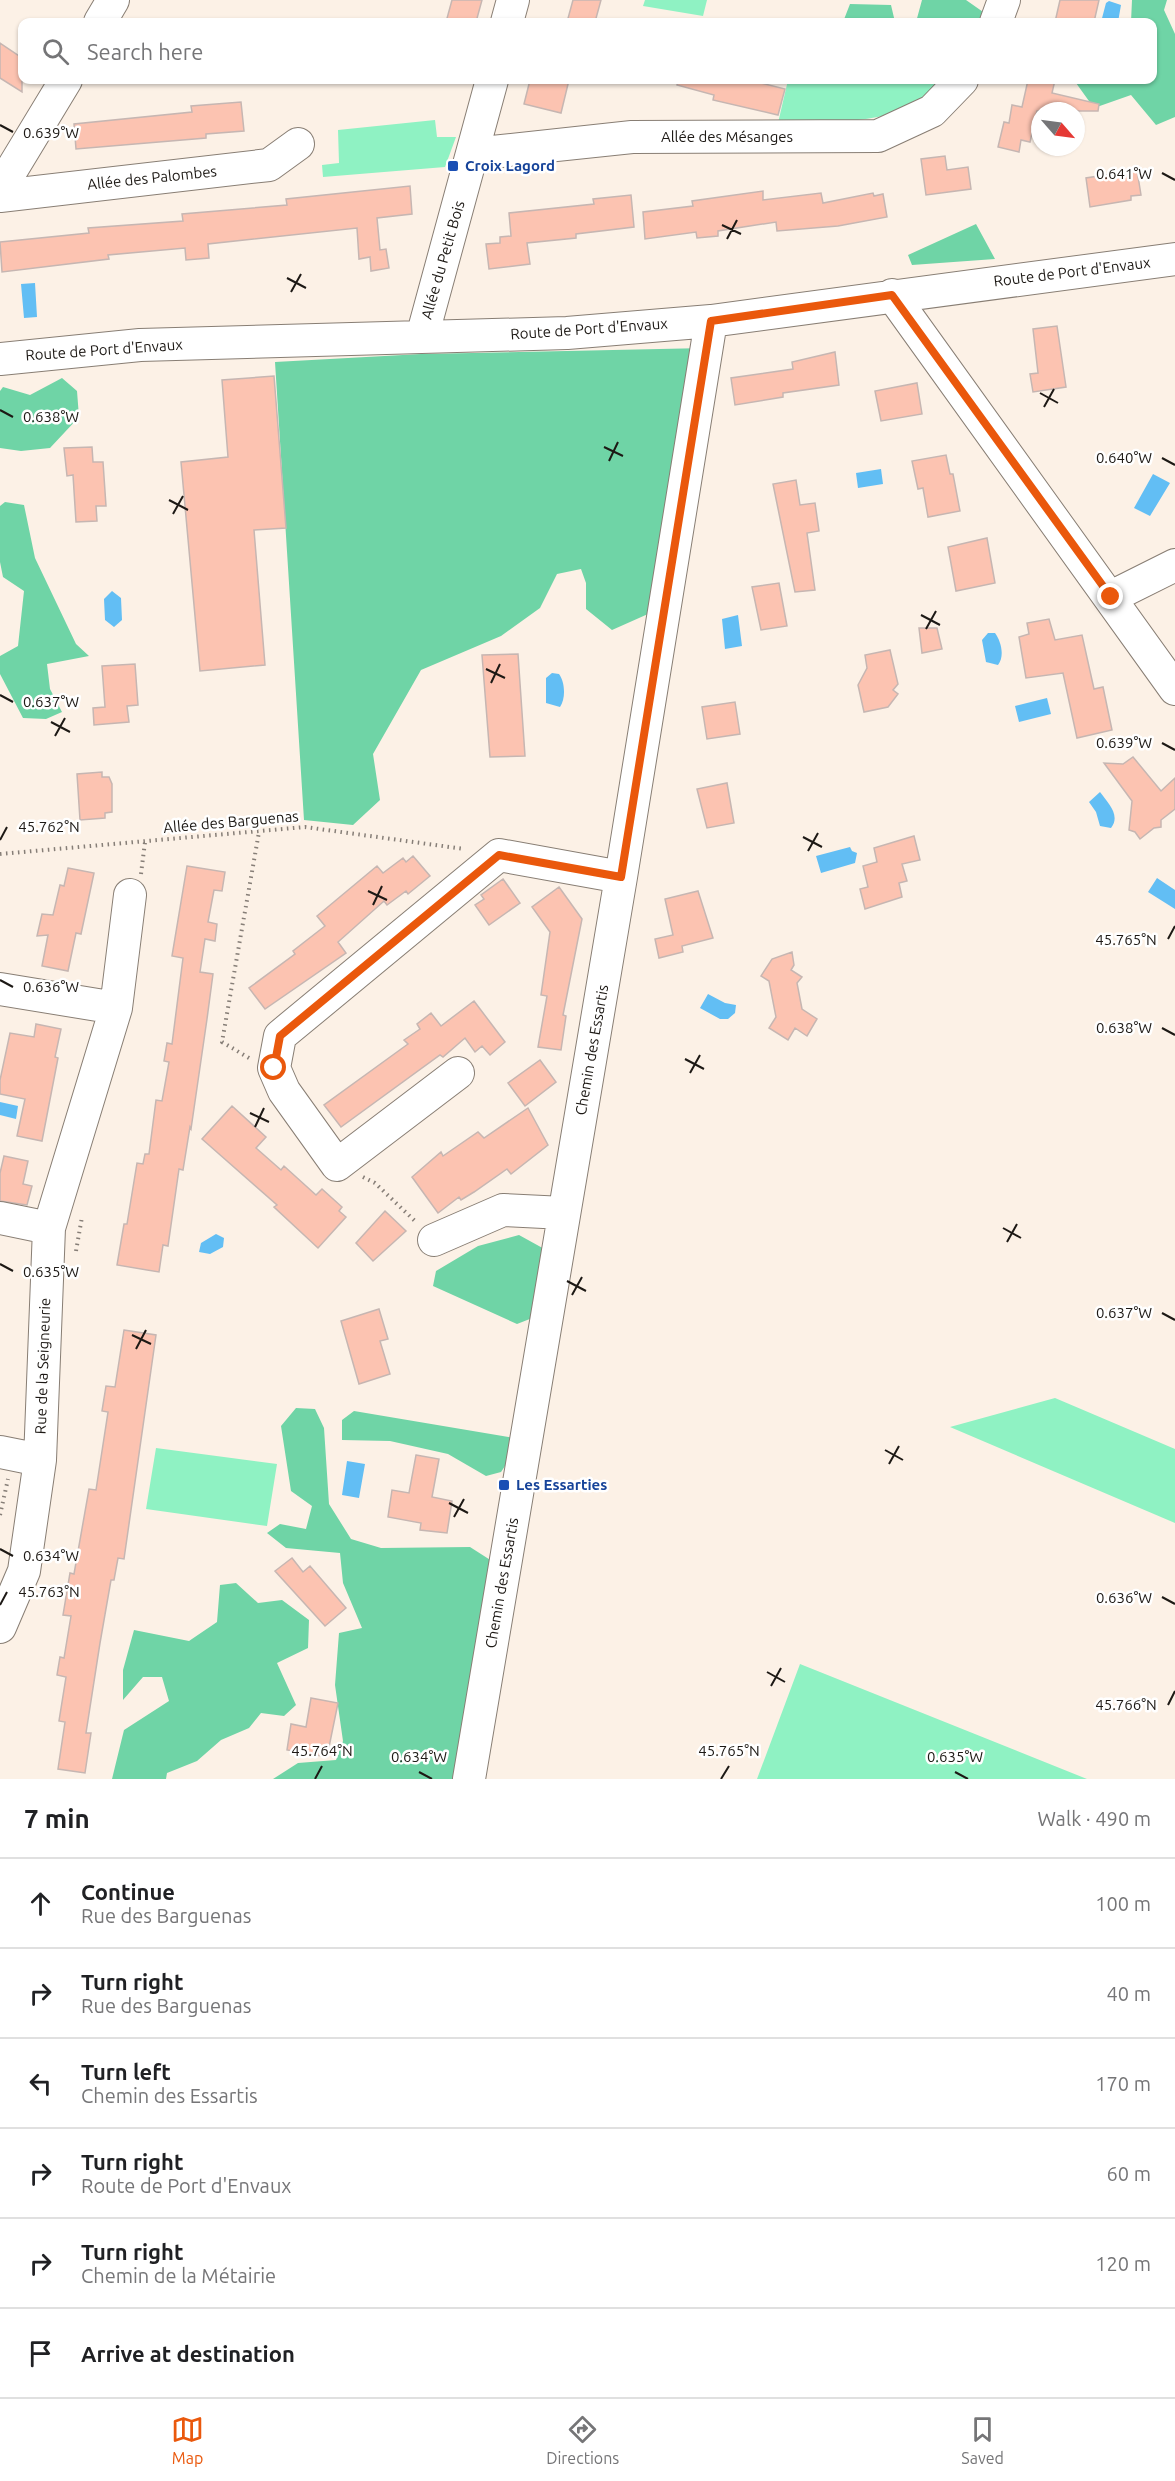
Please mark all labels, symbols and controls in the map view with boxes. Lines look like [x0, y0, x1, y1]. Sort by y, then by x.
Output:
search box [18, 18, 1157, 84]
icon: search [39, 35, 72, 68]
text: Search here [87, 39, 203, 64]
north arrow [1031, 102, 1085, 156]
text: 0.639°W [23, 124, 79, 141]
street label: Allée des Mésanges [661, 128, 793, 145]
place label: Croix Lagord [465, 157, 555, 174]
marker: Croix Lagord [446, 159, 460, 173]
street label: Allée des Palombes [86, 162, 218, 193]
text: 0.641°W [1096, 165, 1152, 182]
street label: Allée du Petit Bois [417, 199, 468, 321]
street label: Route de Port d'Envaux [993, 253, 1152, 290]
street label: Route de Port d'Envaux [510, 314, 669, 342]
street label: Route de Port d'Envaux [25, 335, 184, 363]
text: 0.638°W [23, 408, 79, 425]
text: 0.640°W [1096, 449, 1152, 466]
route end [1097, 583, 1123, 609]
text: 0.637°W [23, 693, 79, 710]
text: 0.639°W [1096, 734, 1152, 751]
street label: Allée des Barguenas [163, 807, 299, 836]
text: 45.762°N [18, 818, 80, 835]
text: 45.765°N [1095, 931, 1157, 948]
text: 0.636°W [23, 978, 79, 995]
street label: Chemin des Essartis [572, 983, 611, 1117]
text: 0.638°W [1096, 1019, 1152, 1036]
route start [260, 1054, 286, 1080]
text: 0.635°W [23, 1263, 79, 1280]
street label: Rue de la Seigneurie [32, 1297, 53, 1435]
text: 0.637°W [1096, 1304, 1152, 1321]
place label: Les Essarties [516, 1476, 607, 1493]
marker: Les Essarties [497, 1478, 511, 1492]
street label: Chemin des Essartis [482, 1516, 521, 1650]
text: 0.634°W [23, 1547, 79, 1564]
text: 45.763°N [18, 1583, 80, 1600]
text: 0.636°W [1096, 1589, 1152, 1606]
text: 45.766°N [1095, 1696, 1157, 1713]
text: 45.764°N [291, 1742, 353, 1759]
text: 45.765°N [698, 1742, 760, 1759]
text: 0.634°W [391, 1748, 447, 1765]
text: 0.635°W [927, 1748, 983, 1765]
text: 7 min [24, 1804, 90, 1833]
text: Walk · 490 m [1038, 1807, 1151, 1830]
text: Continue [81, 1879, 175, 1904]
icon: ahead [24, 1887, 57, 1920]
text: 100 m [1095, 1892, 1151, 1915]
text: Rue des Barguenas [81, 1904, 251, 1927]
text: Turn right [81, 1969, 183, 1994]
icon: right [24, 1977, 57, 2010]
text: 40 m [1107, 1982, 1151, 2005]
text: Rue des Barguenas [81, 1994, 251, 2017]
text: Turn left [81, 2059, 171, 2084]
icon: left [24, 2067, 57, 2100]
text: 170 m [1095, 2072, 1151, 2095]
text: Chemin des Essartis [81, 2084, 258, 2107]
text: Turn right [81, 2149, 183, 2174]
icon: right [24, 2157, 57, 2190]
text: 60 m [1107, 2162, 1151, 2185]
text: Route de Port d'Envaux [81, 2174, 291, 2197]
text: Turn right [81, 2239, 183, 2264]
icon: right [24, 2247, 57, 2280]
text: 120 m [1095, 2252, 1151, 2275]
text: Chemin de la Métairie [81, 2264, 276, 2287]
icon: arrive [24, 2337, 57, 2370]
text: Arrive at destination [81, 2341, 295, 2366]
tab: Map [171, 2413, 204, 2467]
tab: Directions [546, 2413, 619, 2467]
tab: Saved [961, 2413, 1004, 2467]

